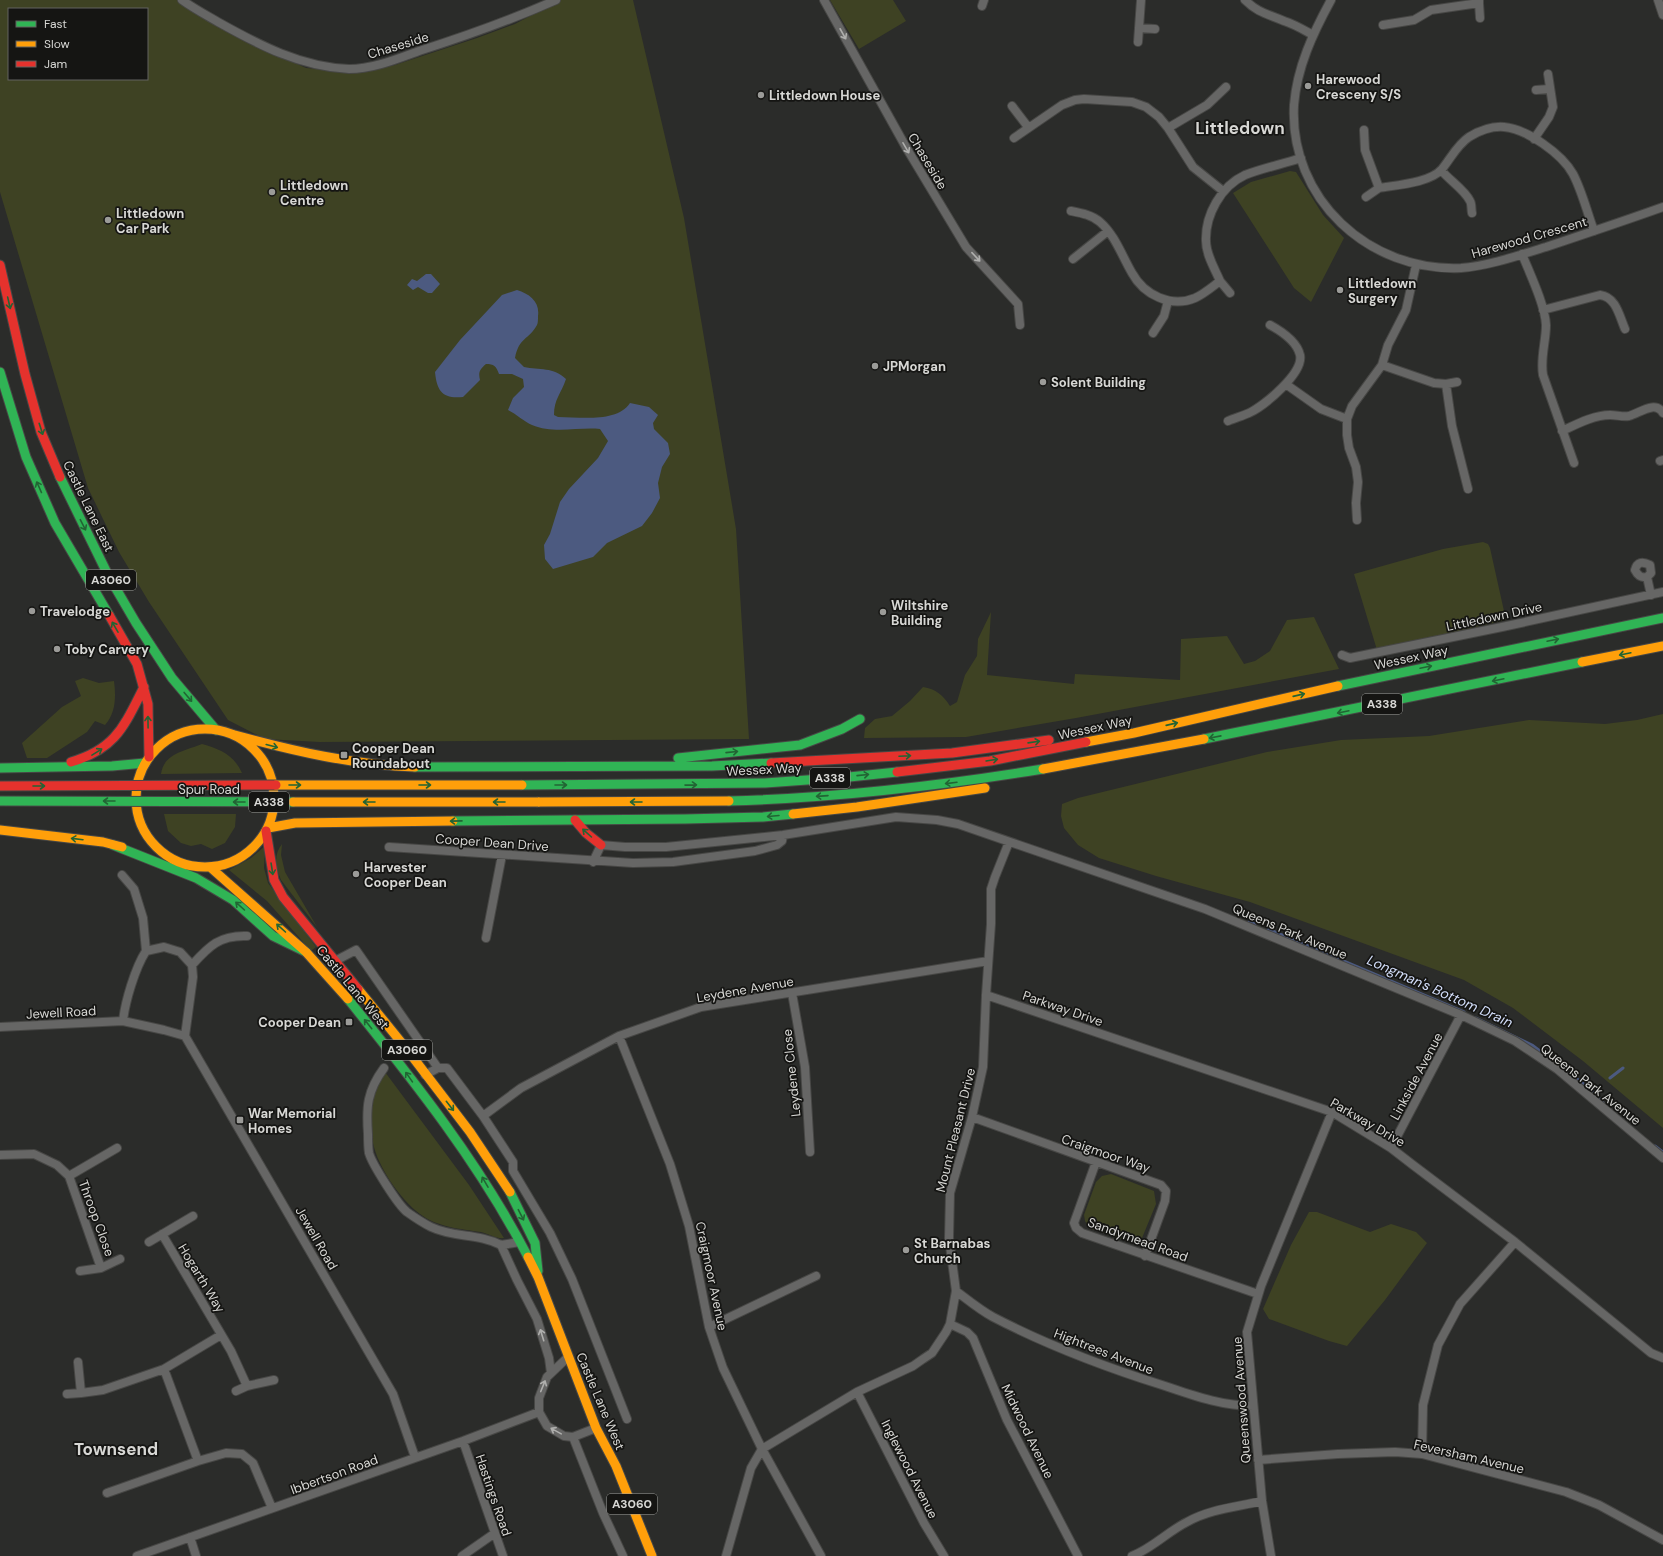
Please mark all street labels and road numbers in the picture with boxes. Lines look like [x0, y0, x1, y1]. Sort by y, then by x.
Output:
street label: Chaseside [366, 28, 431, 63]
street label: Chaseside [904, 130, 951, 193]
street label: Harewood Crescent [1469, 213, 1589, 262]
street label: Castle Lane East [59, 458, 118, 555]
road number: A3060 [86, 570, 136, 590]
street label: Littledown Drive [1445, 598, 1544, 635]
street label: Wessex Way [1372, 641, 1450, 674]
road number: A338 [1362, 694, 1402, 714]
street label: Wessex Way [1056, 711, 1134, 744]
street label: Wessex Way [726, 759, 802, 780]
road number: A338 [810, 768, 850, 788]
street label: Spur Road [178, 781, 240, 798]
road number: A338 [249, 792, 289, 812]
street label: Cooper Dean Drive [435, 830, 549, 855]
street label: Queens Park Avenue [1230, 900, 1350, 963]
street label: Castle Lane West [313, 942, 393, 1033]
street label: Leydene Avenue [695, 973, 795, 1006]
street label: Parkway Drive [1020, 987, 1105, 1030]
street label: Jewell Road [26, 1002, 97, 1023]
street label: Leydene Close [778, 1028, 805, 1118]
street label: Linkside Avenue [1386, 1030, 1447, 1123]
road number: A3060 [382, 1040, 432, 1060]
street label: Queens Park Avenue [1537, 1040, 1644, 1129]
street label: Mount Pleasant Drive [932, 1066, 979, 1194]
street label: Parkway Drive [1327, 1094, 1408, 1151]
street label: Craigmoor Way [1059, 1130, 1153, 1177]
street label: Throop Close [75, 1178, 118, 1259]
street label: Jewell Road [292, 1204, 341, 1273]
street label: Sandymead Road [1085, 1213, 1190, 1265]
street label: Craigmoor Avenue [692, 1220, 731, 1332]
street label: Hogarth Way [174, 1241, 229, 1316]
street label: Hightrees Avenue [1052, 1325, 1156, 1378]
street label: Queenswood Avenue [1229, 1336, 1254, 1464]
street label: Castle Lane West [572, 1350, 629, 1453]
street label: Midwood Avenue [997, 1381, 1058, 1481]
street label: Inglewood Avenue [877, 1417, 942, 1521]
street label: Feversham Avenue [1412, 1436, 1526, 1477]
street label: Ibbertson Road [288, 1451, 380, 1498]
street label: Hastings Road [472, 1452, 515, 1538]
road number: A3060 [607, 1494, 657, 1514]

